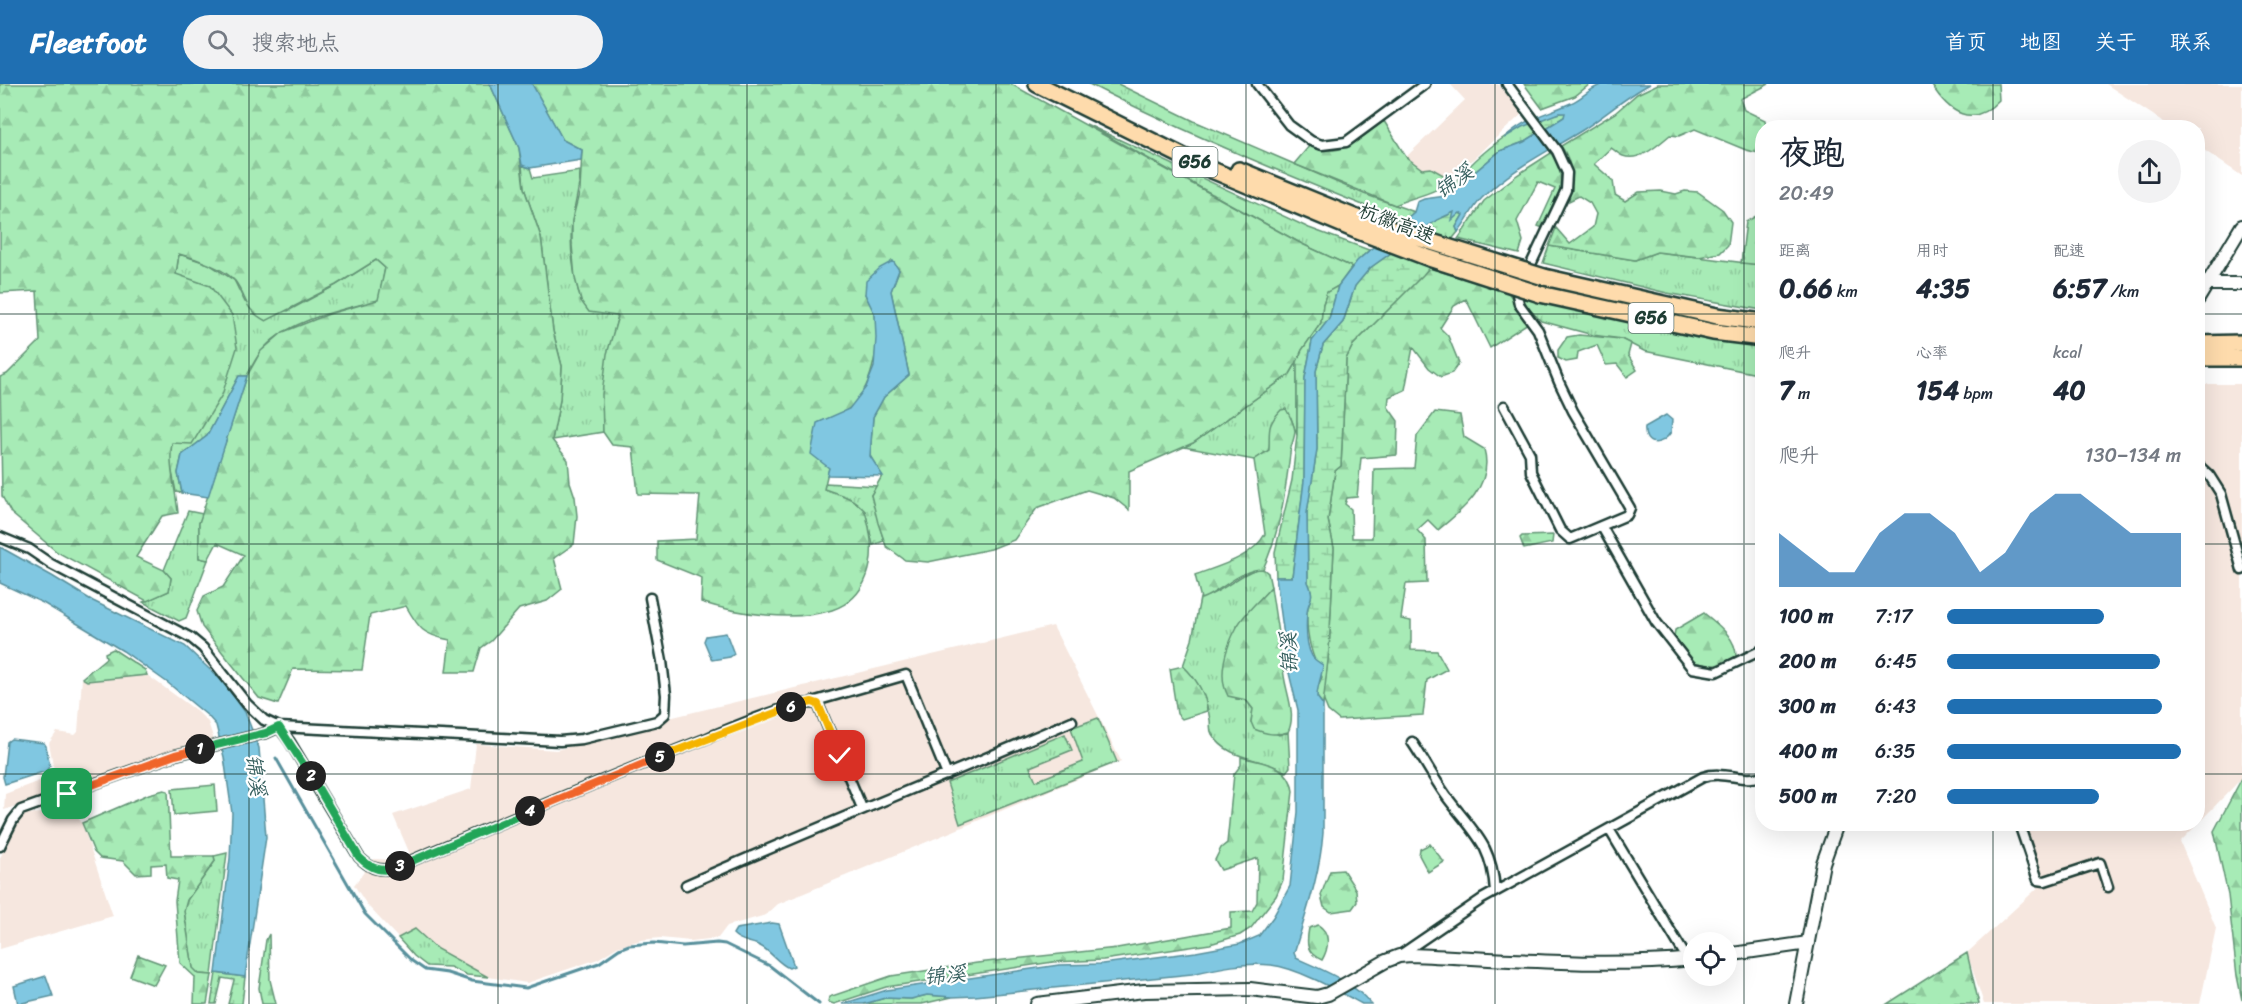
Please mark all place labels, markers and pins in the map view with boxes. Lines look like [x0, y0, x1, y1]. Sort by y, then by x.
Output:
pin: 6 [776, 692, 806, 722]
pin [814, 730, 865, 781]
pin: 1 [185, 734, 215, 764]
pin: 5 [645, 742, 675, 772]
pin: 2 [296, 761, 326, 791]
pin [41, 768, 92, 819]
pin: 4 [515, 796, 545, 826]
pin: 3 [385, 851, 415, 881]

